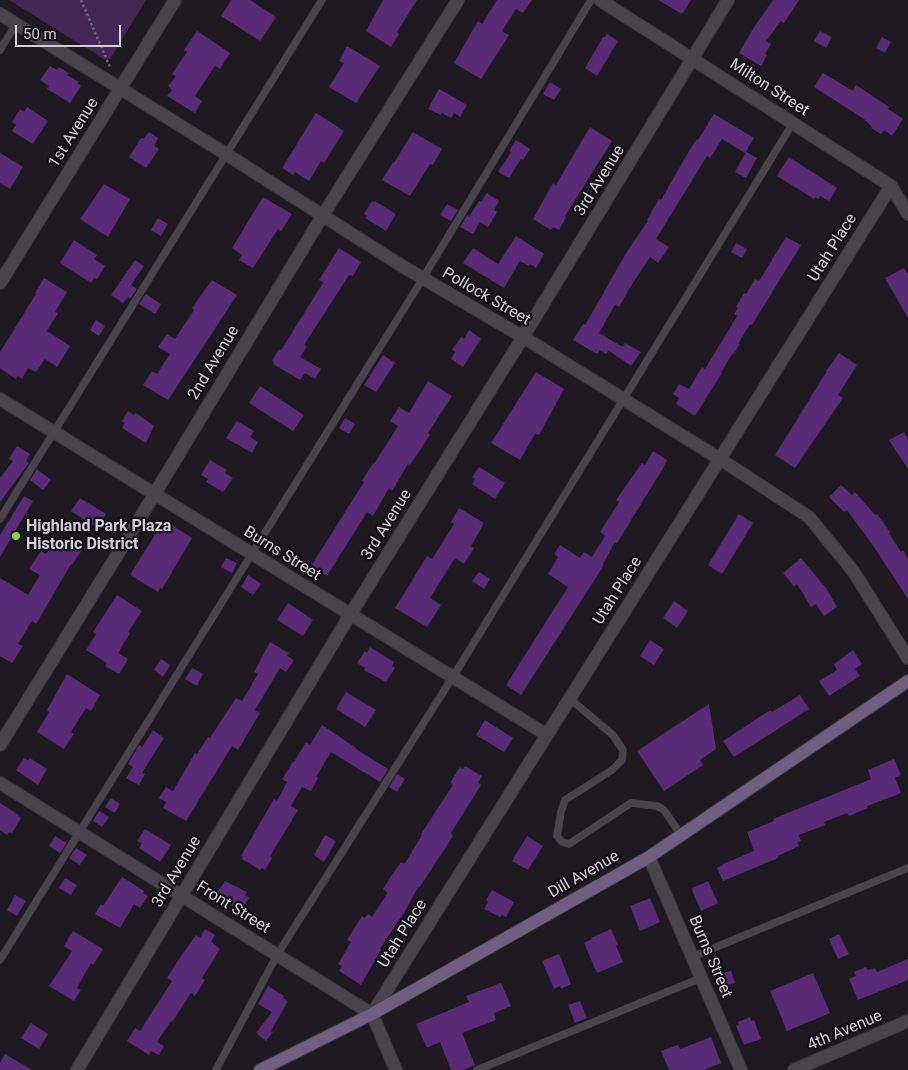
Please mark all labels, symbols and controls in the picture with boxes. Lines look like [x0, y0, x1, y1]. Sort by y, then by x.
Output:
scale bar [18, 15, 124, 47]
text: 50 m [23, 25, 57, 43]
street label: Milton Street [726, 55, 812, 121]
street label: 1st Avenue [45, 95, 103, 171]
street label: 3rd Avenue [571, 142, 629, 220]
street label: Utah Place [805, 210, 861, 286]
street label: Pollock Street [438, 264, 534, 330]
street label: 2nd Avenue [184, 322, 244, 404]
street label: 3rd Avenue [358, 486, 416, 564]
place label: Highland Park Plaza Historic District [26, 517, 171, 555]
street label: Burns Street [240, 523, 324, 585]
marker: Highland Park Plaza Historic District [10, 530, 22, 542]
street label: Utah Place [590, 553, 646, 629]
street label: 3rd Avenue [148, 833, 206, 911]
street label: Dill Avenue [545, 847, 623, 903]
street label: Front Street [193, 878, 273, 938]
street label: Utah Place [375, 896, 431, 972]
street label: Burns Street [684, 913, 736, 1001]
street label: 4th Avenue [805, 1007, 885, 1055]

